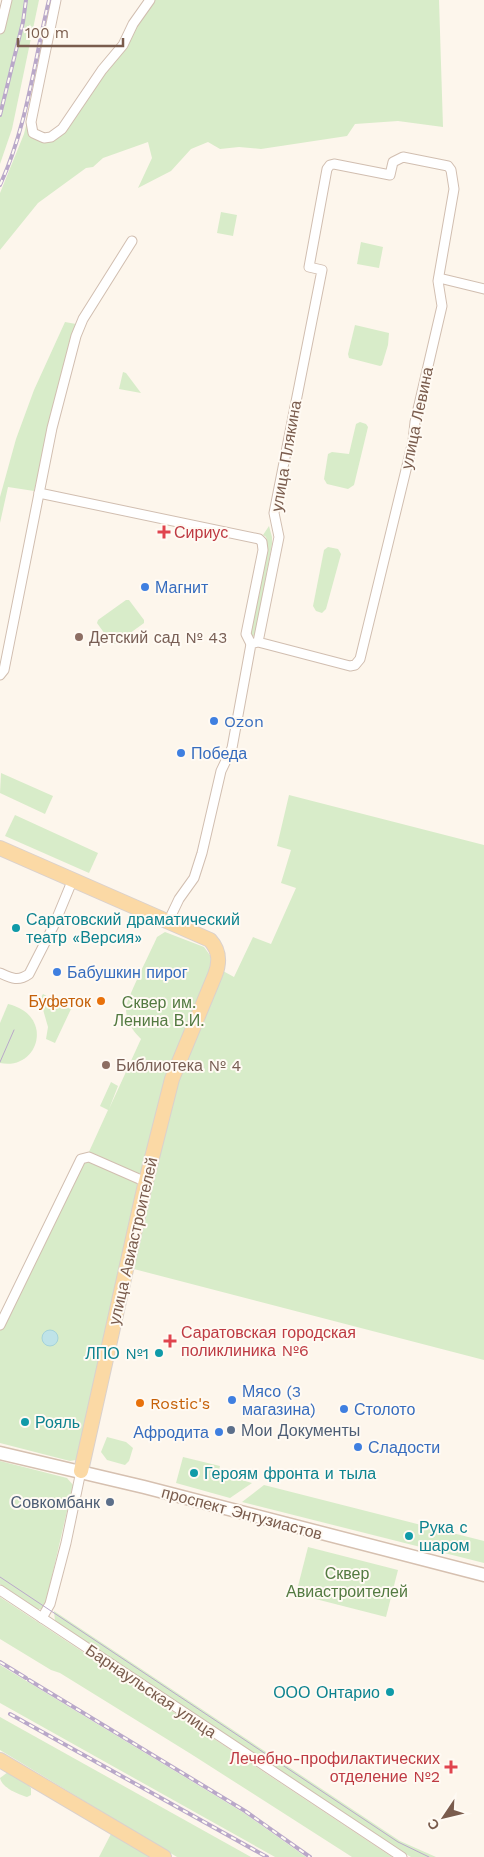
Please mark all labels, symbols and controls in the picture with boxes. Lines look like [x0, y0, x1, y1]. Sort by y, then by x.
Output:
scale bar [18, 15, 122, 47]
text: 100 m [25, 24, 69, 42]
street label: улица Левина [397, 365, 437, 471]
street label: улица Плякина [267, 399, 305, 513]
place label: Сириус [174, 523, 228, 542]
marker: Сириус [158, 526, 170, 538]
place label: Магнит [155, 578, 209, 597]
marker: Магнит [139, 581, 151, 593]
place label: Детский сад № 43 [89, 628, 227, 647]
marker: Детский сад № 43 [73, 631, 85, 643]
place label: Ozon [224, 712, 264, 731]
marker: Ozon [208, 715, 220, 727]
place label: Победа [191, 744, 247, 763]
marker: Победа [175, 747, 187, 759]
place label: Саратовский драматический театр «Версия» [26, 910, 240, 947]
marker: Саратовский драматический театр «Версия» [10, 922, 22, 934]
place label: Бабушкин пирог [67, 963, 188, 982]
marker: Бабушкин пирог [51, 966, 63, 978]
place label: Буфеток [28, 992, 92, 1011]
park label: Сквер им. Ленина В.И. [113, 993, 205, 1030]
marker: Буфеток [95, 995, 107, 1007]
place label: Библиотека № 4 [116, 1056, 241, 1075]
marker: Библиотека № 4 [100, 1059, 112, 1071]
street label: улица Авиастроителей [104, 1155, 162, 1327]
place label: Саратовская городская поликлиника №6 [181, 1323, 356, 1360]
marker: Саратовская городская поликлиника №6 [163, 1334, 177, 1348]
place label: ЛПО №1 [85, 1344, 149, 1363]
marker: ЛПО №1 [153, 1347, 165, 1359]
place label: Мясо (3 магазина) [242, 1382, 316, 1419]
place label: Rostic's [150, 1394, 210, 1413]
marker: Мясо (3 магазина) [226, 1394, 238, 1406]
marker: Rostic's [134, 1397, 146, 1409]
place label: Столото [354, 1400, 415, 1419]
marker: Столото [338, 1403, 350, 1415]
place label: Рояль [35, 1413, 80, 1432]
marker: Рояль [19, 1416, 31, 1428]
place label: Мои Документы [241, 1421, 360, 1440]
place label: Афродита [133, 1423, 209, 1442]
marker: Мои Документы [225, 1424, 237, 1436]
marker: Афродита [213, 1426, 225, 1438]
place label: Сладости [368, 1438, 440, 1457]
marker: Сладости [352, 1441, 364, 1453]
place label: Героям фронта и тыла [204, 1464, 376, 1483]
marker: Героям фронта и тыла [188, 1467, 200, 1479]
street label: проспект Энтузиастов [160, 1482, 324, 1544]
place label: Совкомбанк [11, 1493, 101, 1512]
marker: Совкомбанк [104, 1496, 116, 1508]
place label: Рука с шаром [419, 1518, 470, 1555]
marker: Рука с шаром [403, 1530, 415, 1542]
park label: Сквер Авиастроителей [286, 1564, 408, 1601]
street label: Барнаульская улица [82, 1640, 220, 1742]
place label: ООО Онтарио [273, 1683, 380, 1702]
marker: ООО Онтарио [384, 1686, 396, 1698]
place label: Лечебно-профилактических отделение №2 [230, 1749, 440, 1786]
marker: Лечебно-профилактических отделение №2 [444, 1760, 458, 1774]
north arrow [419, 1792, 469, 1842]
text: С [424, 1816, 443, 1833]

